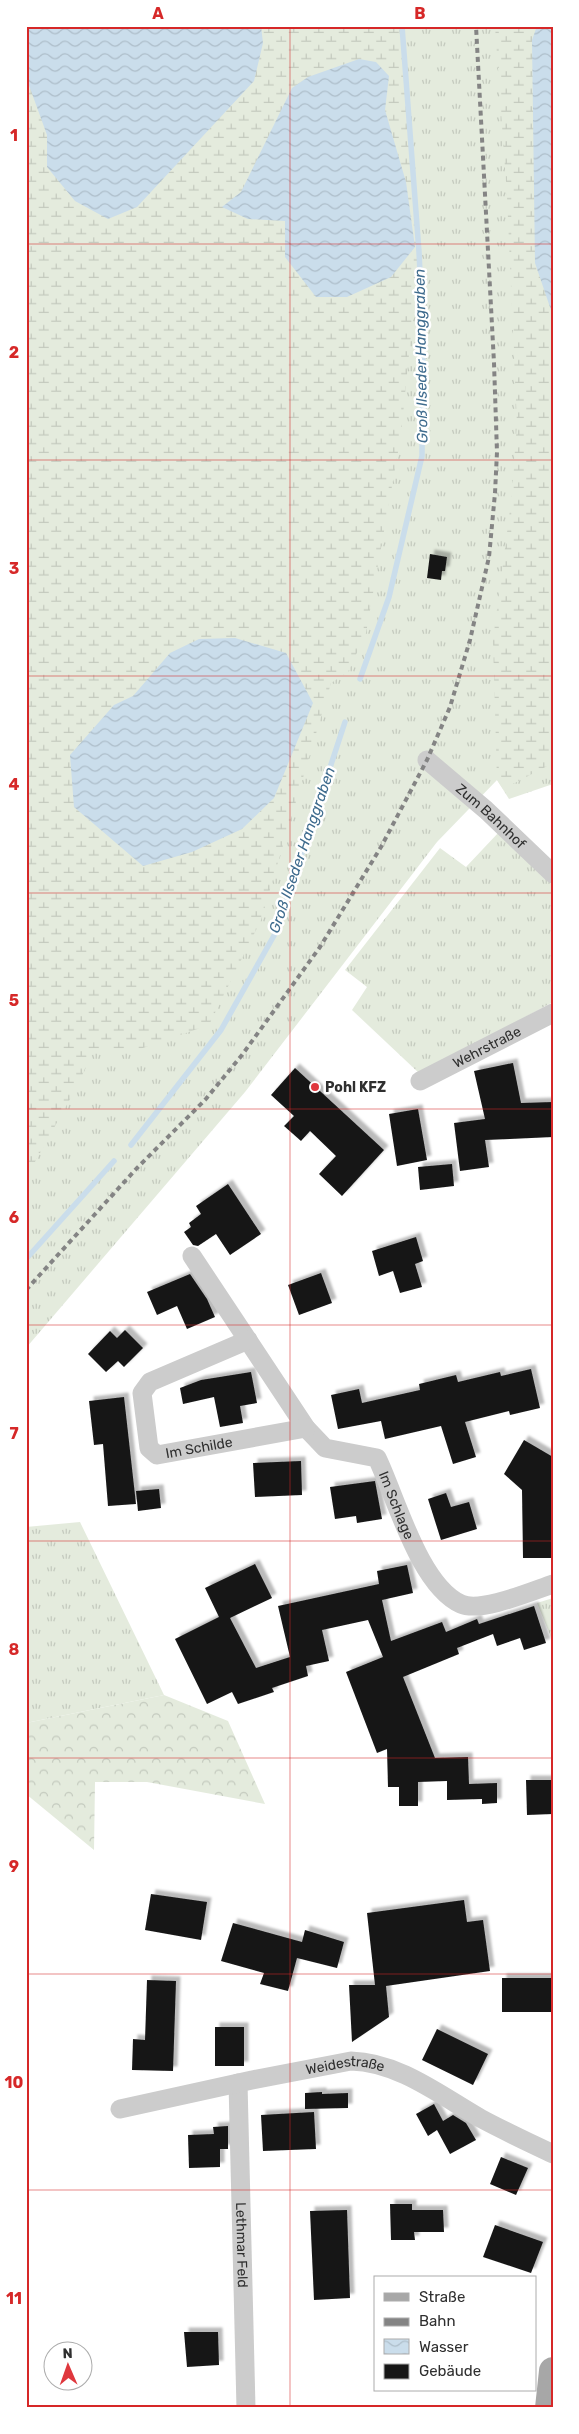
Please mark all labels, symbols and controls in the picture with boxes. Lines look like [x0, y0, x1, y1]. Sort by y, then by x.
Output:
text: A [152, 4, 164, 23]
text: B [414, 4, 426, 23]
text: 1 [10, 126, 18, 145]
water label: Groß Ilseder Hanggraben [410, 269, 432, 443]
text: 2 [9, 343, 19, 362]
text: 3 [9, 559, 19, 578]
water label: Groß Ilseder Hanggraben [265, 765, 339, 935]
text: 4 [9, 775, 20, 794]
street label: Zum Bahnhof [452, 780, 530, 853]
text: 5 [9, 991, 19, 1010]
street label: Wehrstraße [450, 1023, 524, 1072]
place label: Pohl KFZ [325, 1079, 386, 1096]
marker: Pohl KFZ [309, 1081, 321, 1093]
text: 6 [9, 1208, 19, 1227]
text: 7 [9, 1424, 19, 1443]
street label: Im Schilde [164, 1433, 234, 1462]
street label: Im Schlage [375, 1469, 418, 1542]
text: 8 [9, 1640, 20, 1659]
text: 9 [9, 1857, 19, 1876]
street label: Weidestraße [304, 2053, 387, 2079]
text: 10 [5, 2073, 24, 2092]
street label: Lethmar Feld [232, 2202, 251, 2288]
legend [374, 2276, 536, 2392]
text: Straße [419, 2288, 465, 2306]
text: 11 [6, 2289, 22, 2308]
text: Bahn [419, 2312, 456, 2330]
text: Wasser [419, 2338, 469, 2356]
north arrow [42, 2342, 92, 2392]
text: N [62, 2345, 73, 2362]
text: Gebäude [419, 2362, 481, 2380]

